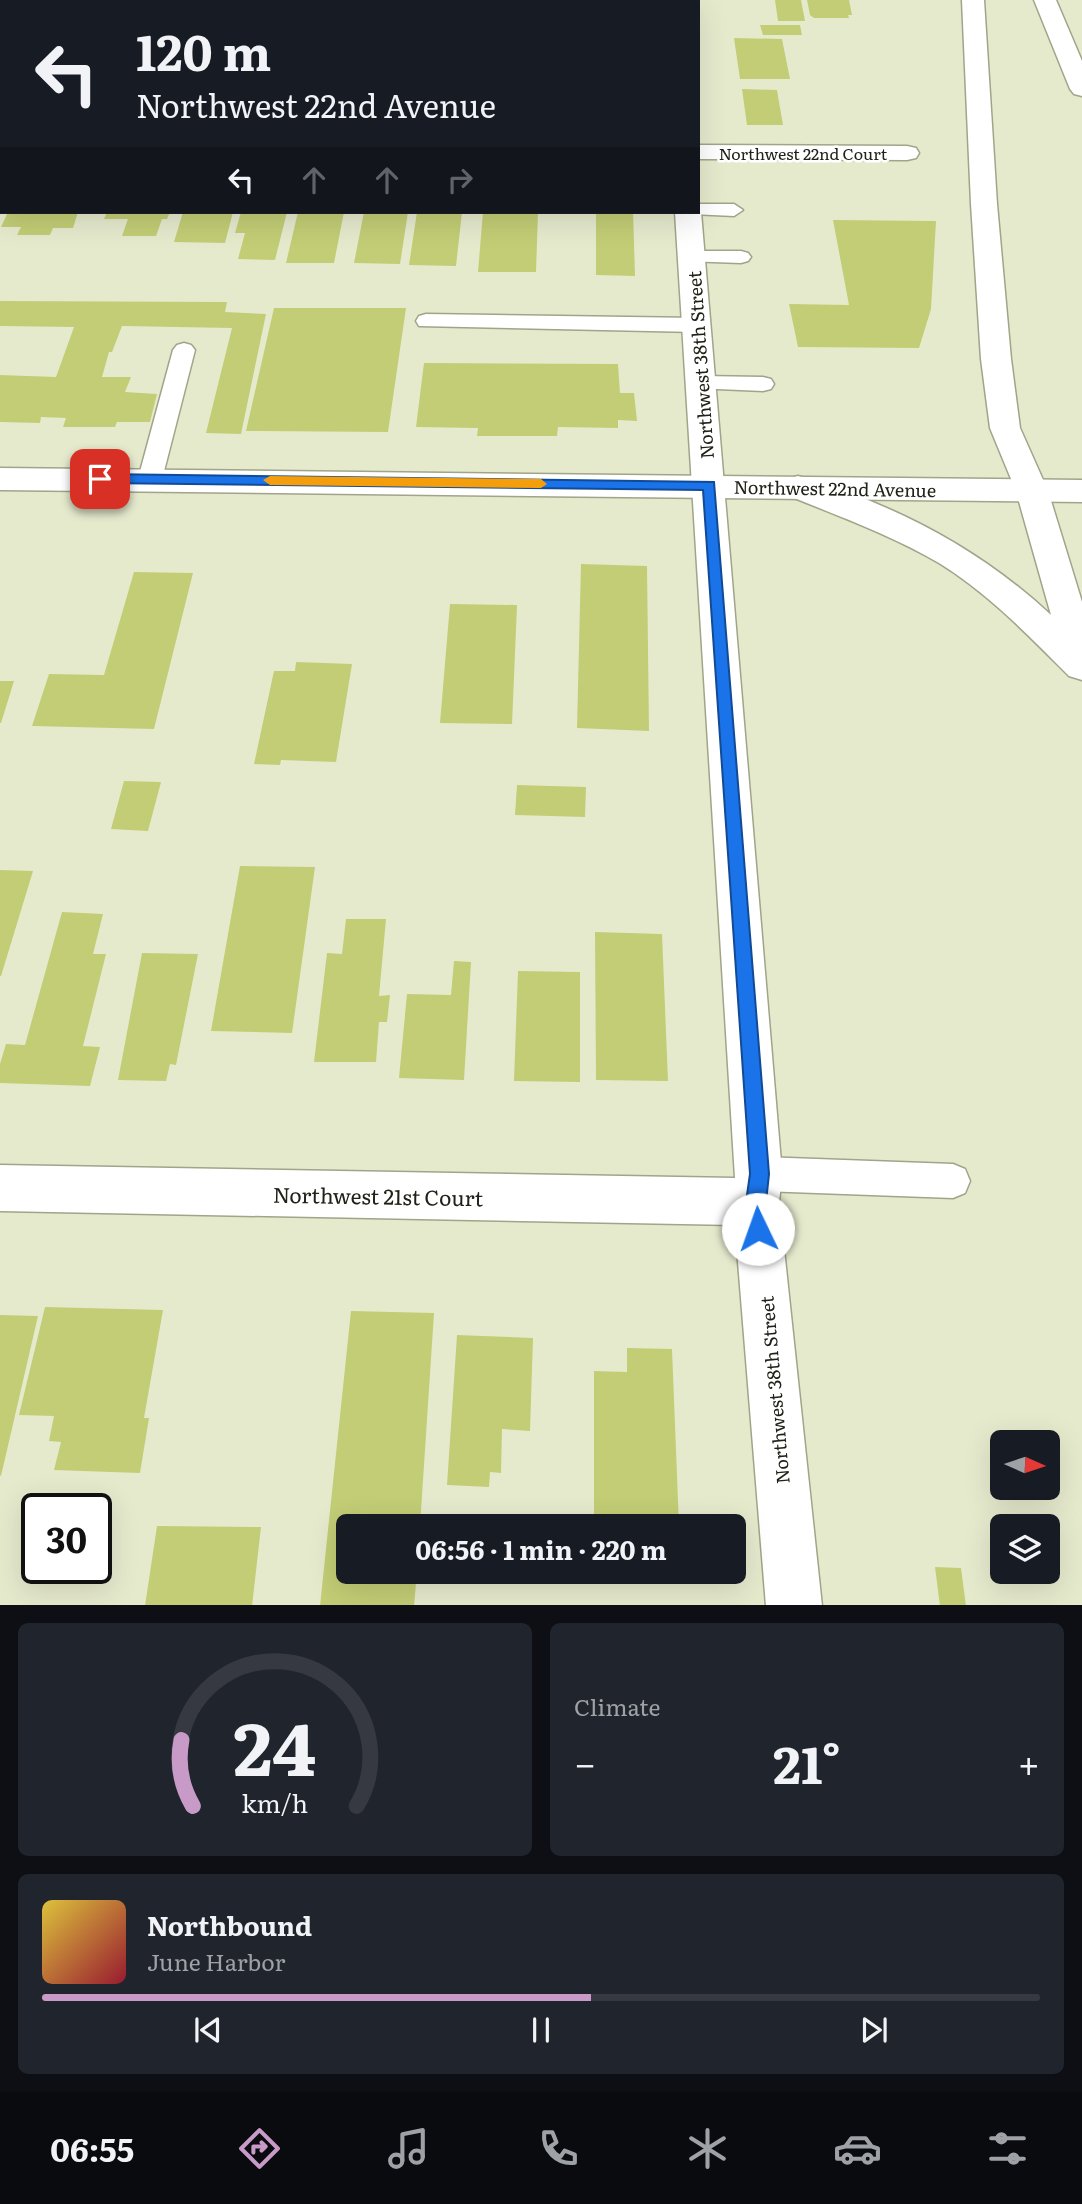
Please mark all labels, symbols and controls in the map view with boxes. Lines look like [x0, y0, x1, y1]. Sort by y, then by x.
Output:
text: 120 m [136, 13, 271, 86]
icon: left [21, 28, 112, 119]
text: Northwest 22nd Avenue [136, 80, 496, 128]
street label: Northwest 22nd Court [719, 141, 888, 165]
icon: left [222, 161, 260, 199]
icon: ahead [295, 161, 333, 199]
icon: ahead [368, 161, 406, 199]
icon: right [441, 161, 479, 199]
street label: Northwest 38th Street [680, 269, 720, 460]
pin [70, 449, 130, 509]
icon: arrive [81, 460, 119, 498]
street label: Northwest 22nd Avenue [734, 473, 936, 503]
street label: Northwest 21st Court [273, 1178, 484, 1212]
position arrow [721, 1192, 795, 1266]
street label: Northwest 38th Street [752, 1294, 796, 1485]
north arrow [990, 1430, 1060, 1500]
map controls [990, 1430, 1060, 1584]
speed limit sign: 30 [21, 1493, 112, 1584]
button: layers [990, 1514, 1060, 1584]
text: 06:56 · 1 min · 220 m [415, 1529, 667, 1568]
text: Climate [574, 1689, 660, 1723]
text: 24 [234, 1690, 317, 1798]
text: 21° [773, 1723, 841, 1800]
text: − [574, 1733, 596, 1790]
text: + [1018, 1733, 1040, 1790]
text: km/h [242, 1783, 308, 1820]
text: Northbound [147, 1905, 312, 1944]
text: June Harbor [147, 1944, 285, 1978]
icon: previous [189, 2011, 227, 2049]
icon: pause [522, 2011, 560, 2049]
icon: next [855, 2011, 893, 2049]
text: 06:55 [50, 2124, 134, 2172]
icon: directions [235, 2124, 284, 2173]
icon: music [384, 2124, 433, 2173]
icon: phone [534, 2124, 583, 2173]
icon: climate [683, 2124, 732, 2173]
icon: car [833, 2124, 882, 2173]
icon: filters [983, 2124, 1032, 2173]

